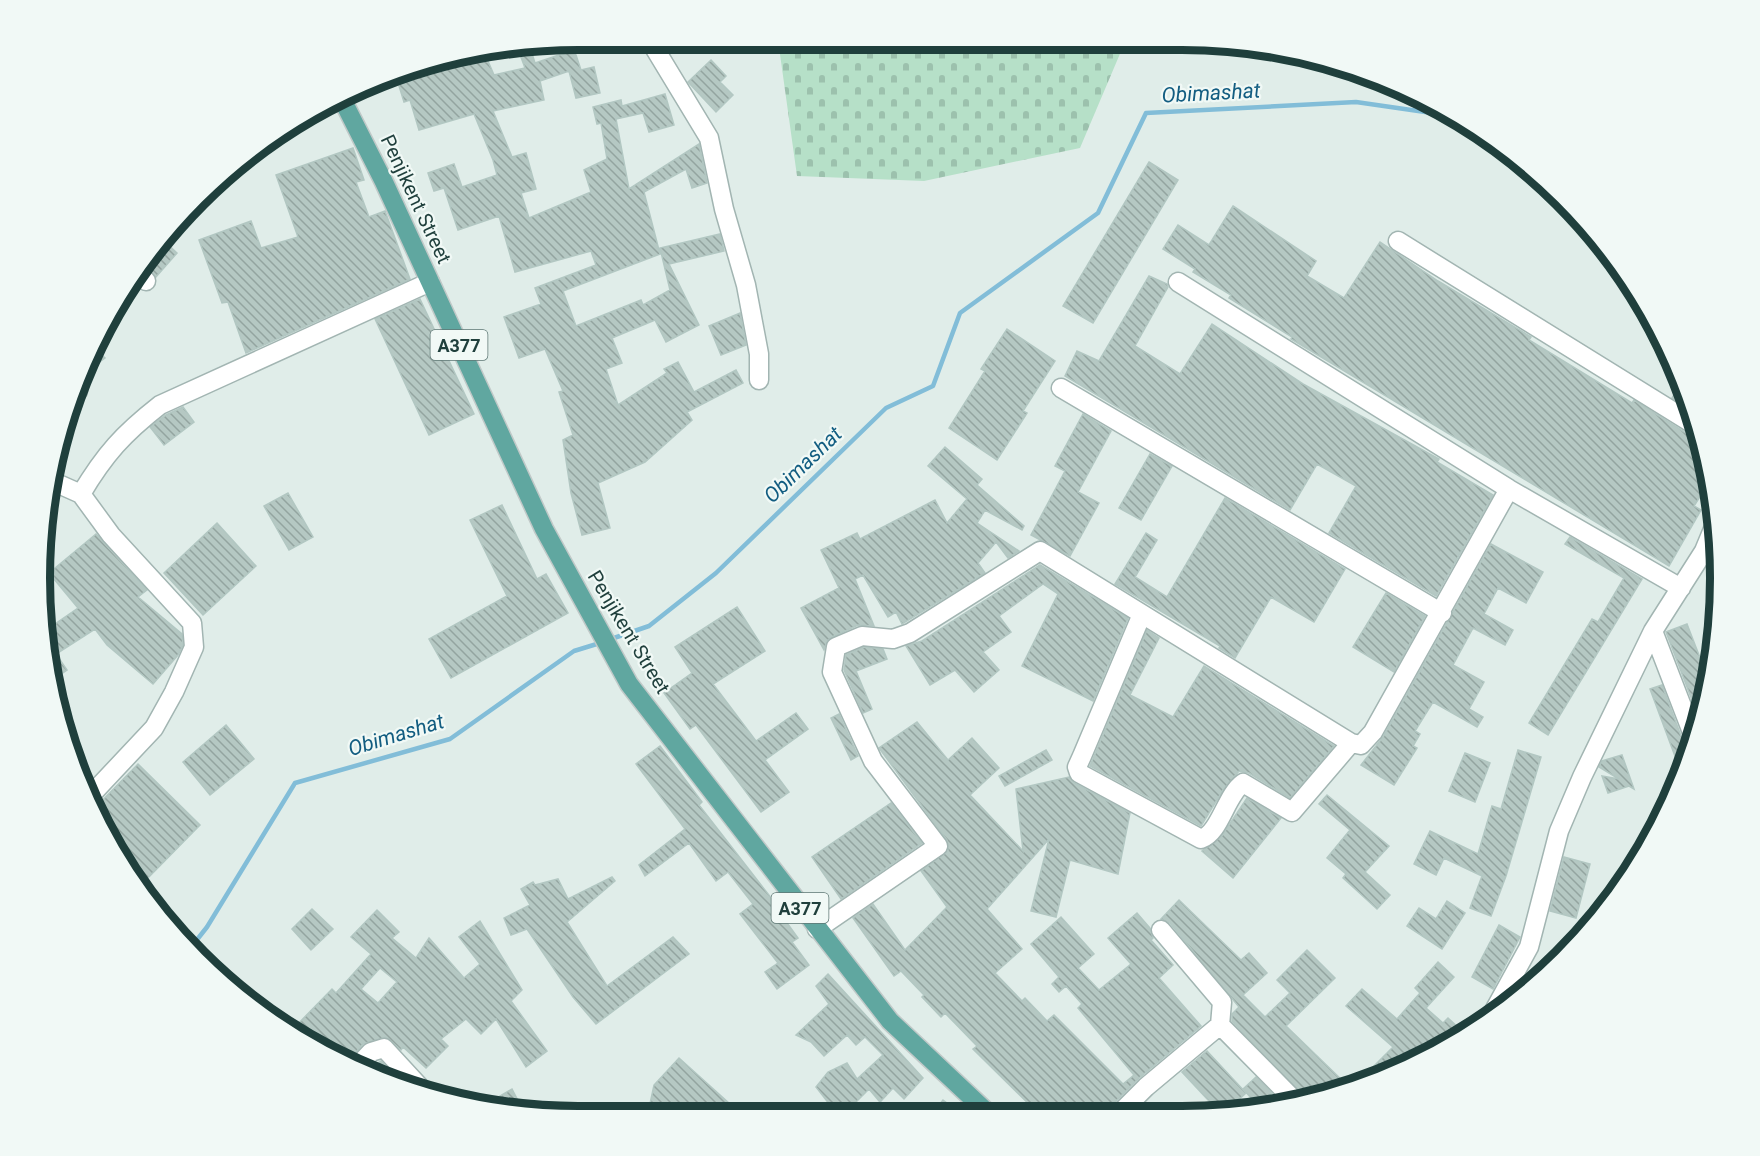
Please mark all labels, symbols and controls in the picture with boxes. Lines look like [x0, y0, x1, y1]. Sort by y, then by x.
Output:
water label: Obimashat [1161, 78, 1261, 108]
street label: Penjikent Street [376, 131, 456, 267]
road number: A377 [430, 330, 488, 360]
water label: Obimashat [759, 422, 847, 508]
street label: Penjikent Street [583, 566, 675, 698]
water label: Obimashat [345, 709, 447, 761]
road number: A377 [772, 893, 828, 923]

